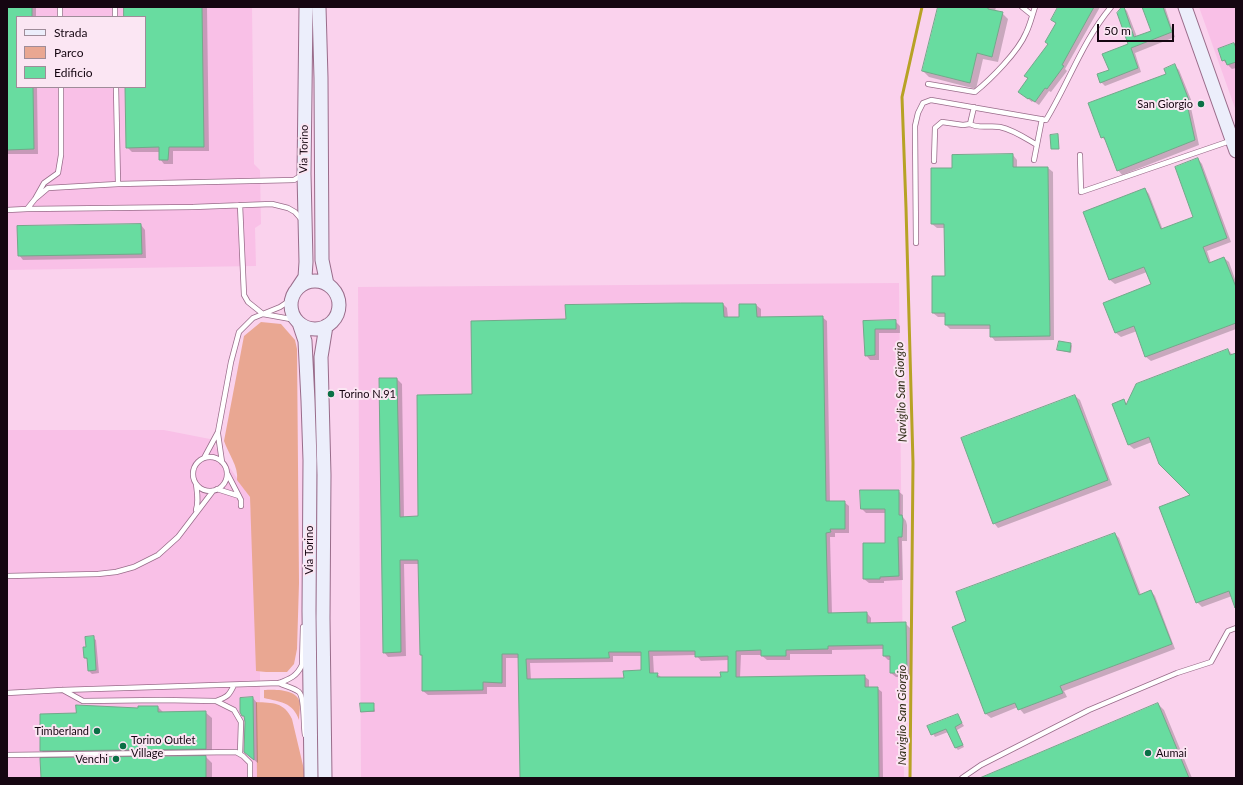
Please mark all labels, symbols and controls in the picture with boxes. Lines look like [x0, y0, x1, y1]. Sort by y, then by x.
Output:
legend [16, 16, 146, 88]
scale bar [1099, 16, 1176, 42]
text: 50 m [1104, 23, 1131, 38]
text: Strada [54, 25, 87, 40]
text: Parco [54, 45, 84, 60]
text: Edificio [54, 65, 93, 80]
place label: San Giorgio [1137, 97, 1193, 111]
marker: San Giorgio [1196, 99, 1206, 109]
street label: Via Torino [297, 124, 311, 174]
water label: Naviglio San Giorgio [892, 341, 910, 443]
place label: Torino N.91 [339, 387, 396, 401]
marker: Torino N.91 [326, 389, 336, 399]
street label: Via Torino [302, 526, 316, 574]
water label: Naviglio San Giorgio [895, 665, 909, 765]
place label: Timberland [35, 724, 89, 738]
marker: Timberland [92, 726, 102, 736]
place label: Torino Outlet Village [131, 733, 195, 759]
marker: Torino Outlet Village [118, 741, 128, 751]
place label: Aumai [1156, 746, 1187, 760]
marker: Aumai [1143, 748, 1153, 758]
place label: Venchi [75, 752, 108, 766]
marker: Venchi [111, 754, 121, 764]

